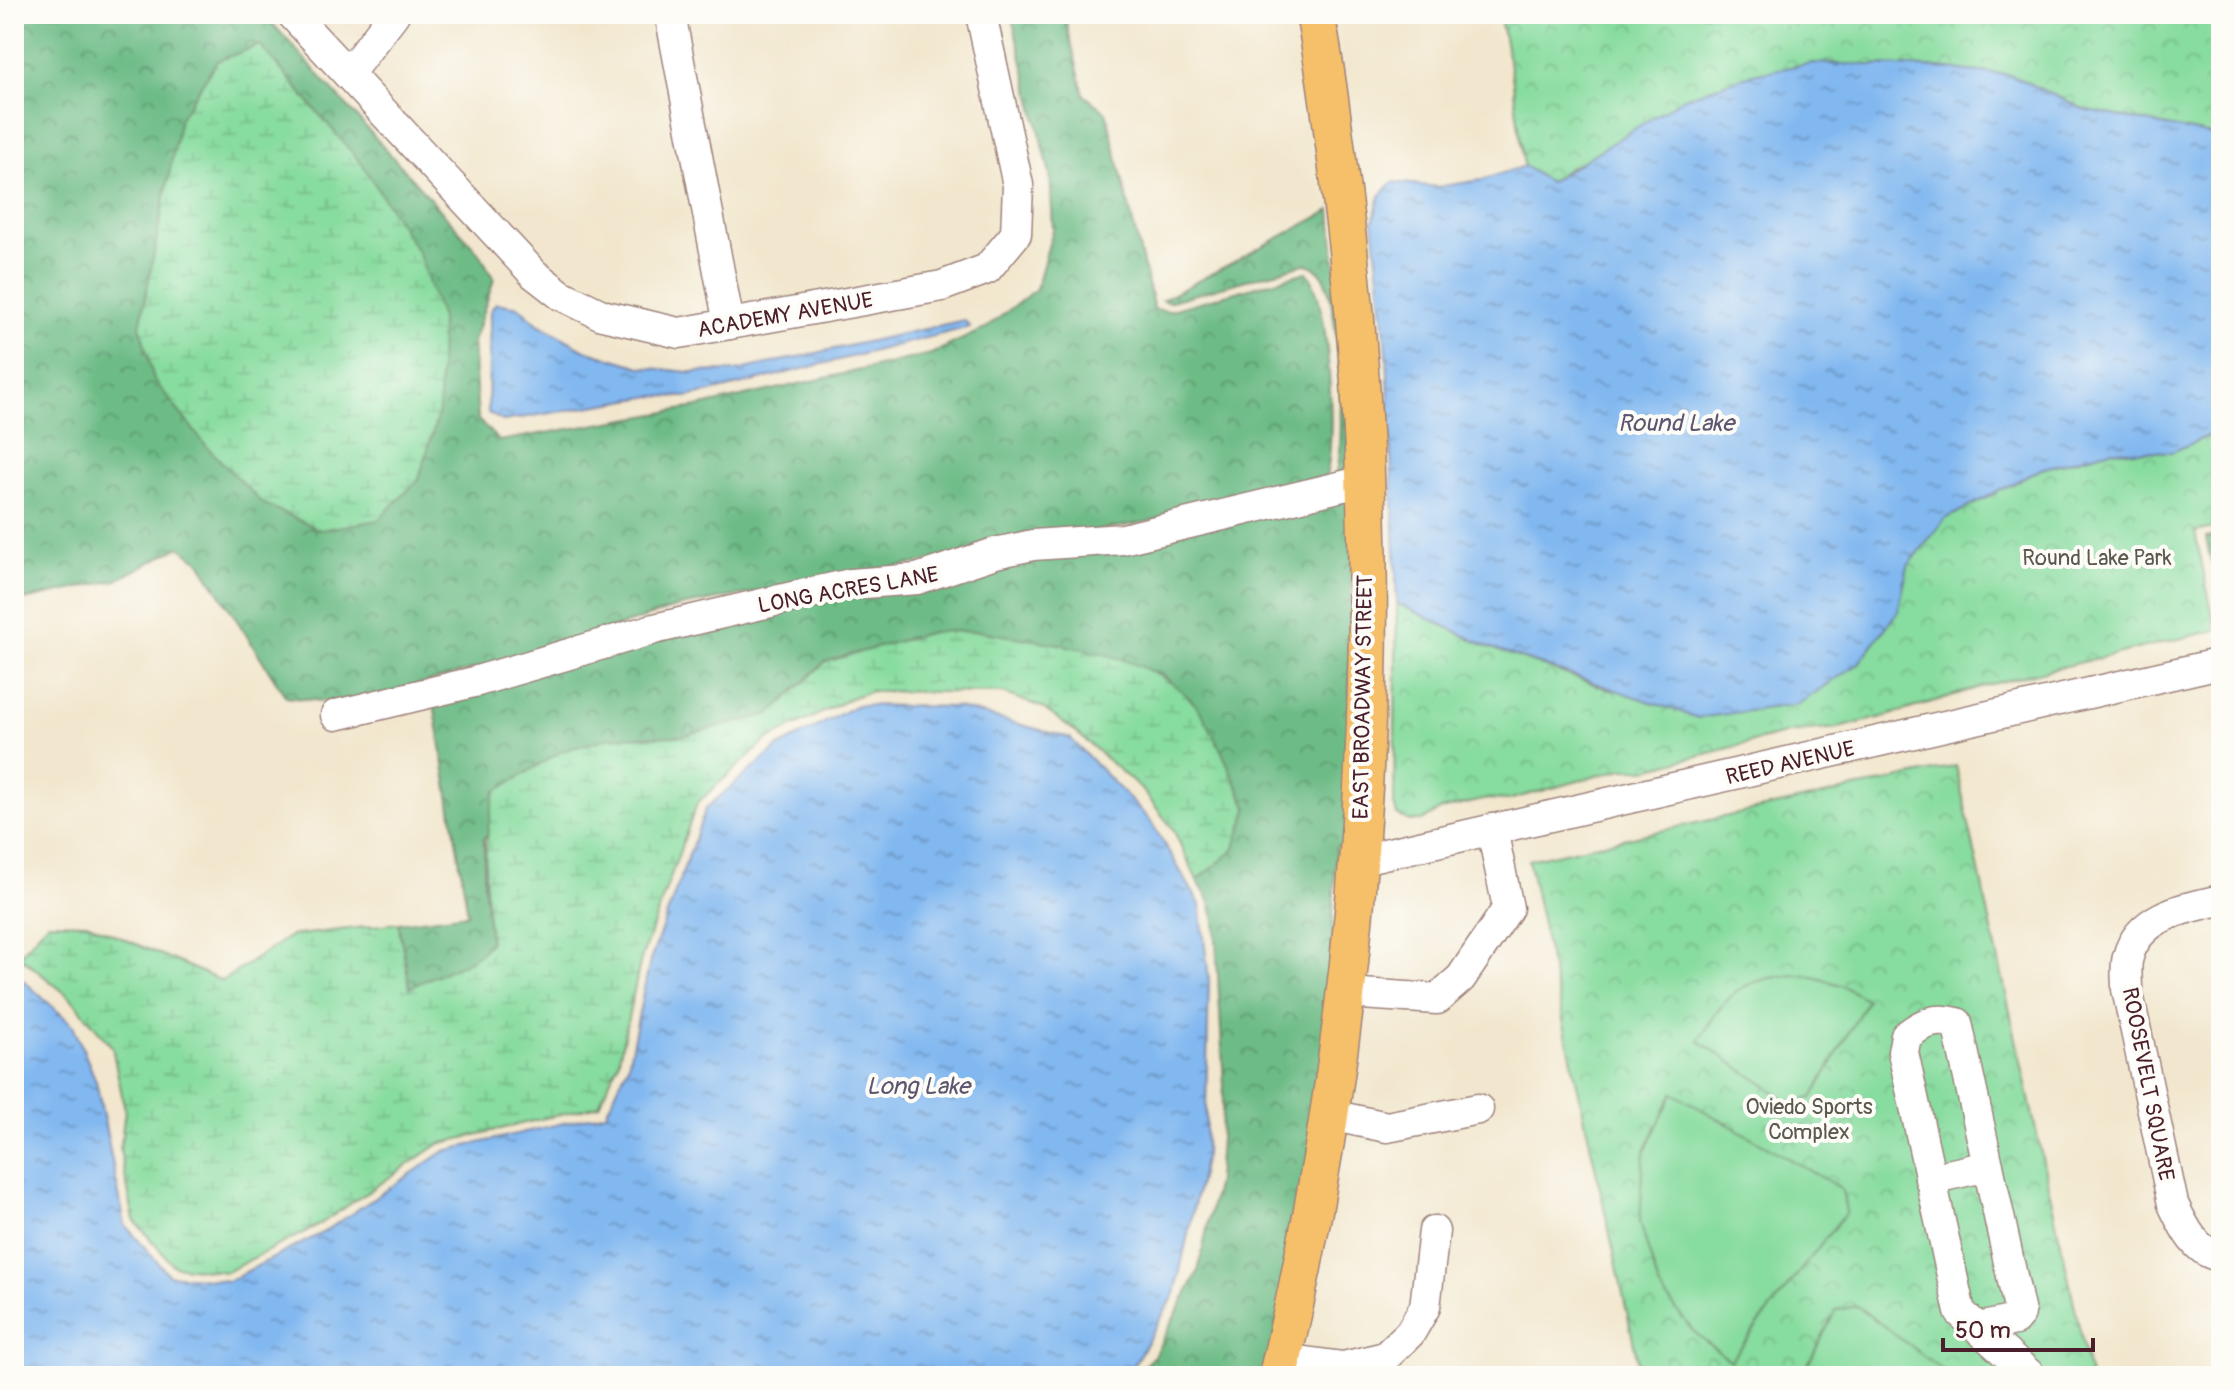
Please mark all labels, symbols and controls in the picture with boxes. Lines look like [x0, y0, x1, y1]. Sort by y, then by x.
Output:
street label: ACADEMY AVENUE [695, 286, 875, 344]
water label: Round Lake [1618, 409, 1736, 438]
park label: Round Lake Park [2022, 544, 2172, 572]
street label: LONG ACRES LANE [756, 560, 941, 620]
street label: EAST BROADWAY STREET [1347, 574, 1379, 820]
street label: REED AVENUE [1723, 735, 1857, 791]
street label: ROOSEVELT SQUARE [2116, 985, 2181, 1183]
water label: Long Lake [866, 1072, 972, 1101]
park label: Oviedo Sports Complex [1745, 1093, 1873, 1146]
scale bar [1943, 1302, 2093, 1352]
text: 50 m [1955, 1316, 2011, 1345]

